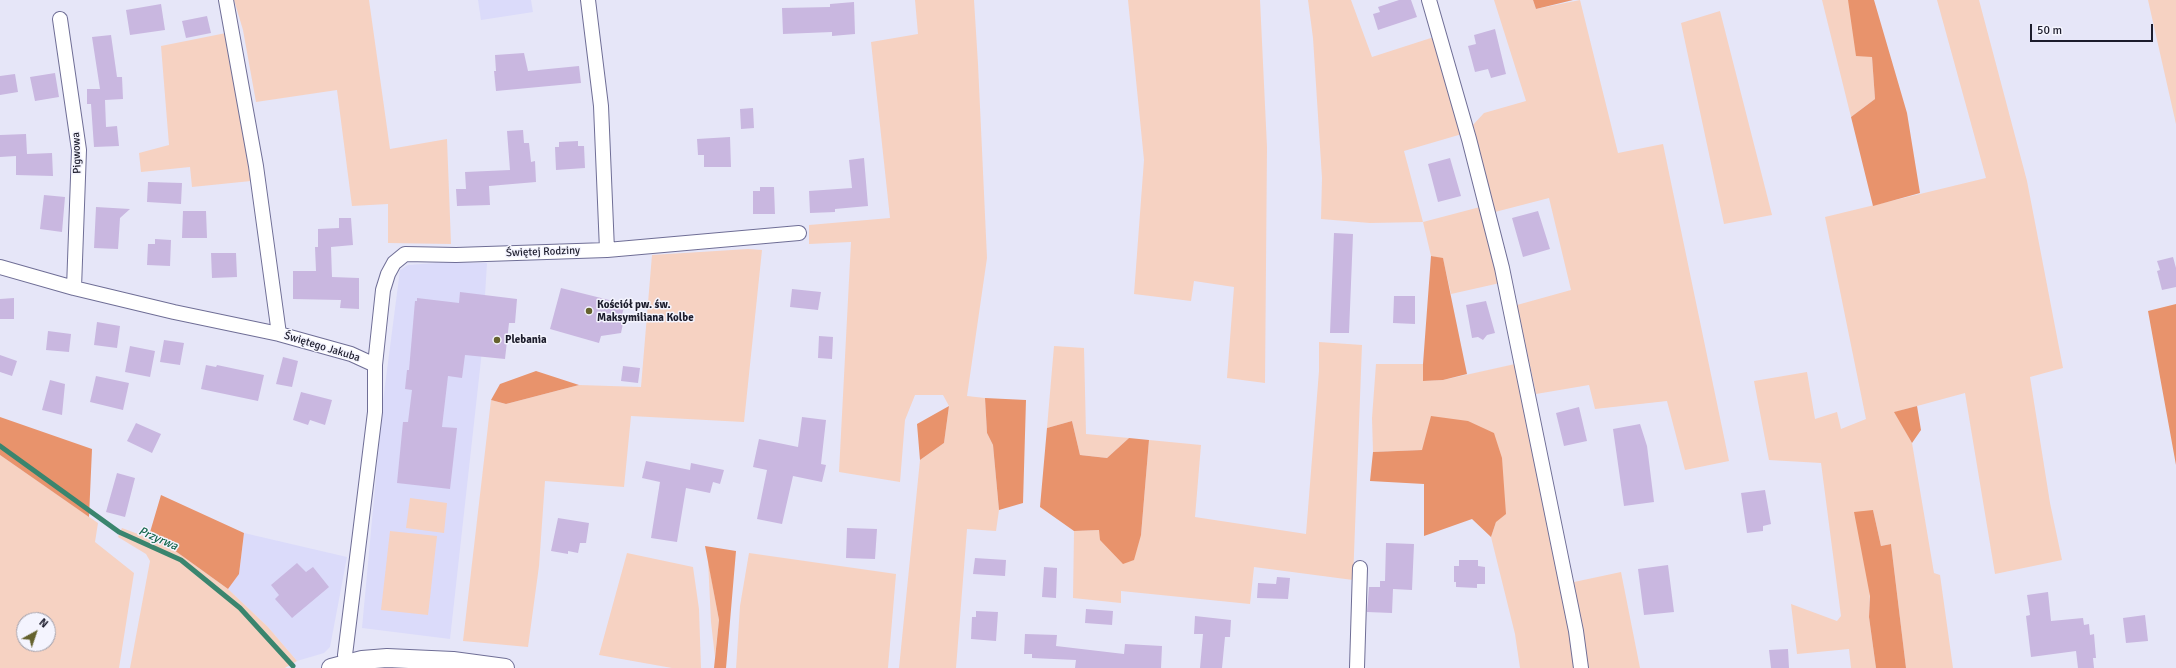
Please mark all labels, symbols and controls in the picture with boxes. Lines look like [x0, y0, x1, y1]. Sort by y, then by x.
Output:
scale bar [2032, 16, 2155, 42]
text: 50 m [2037, 23, 2062, 38]
street label: Pigwowa [70, 132, 84, 174]
street label: Świętej Rodziny [506, 244, 580, 260]
place label: Kościół pw. św. Maksymiliana Kolbe [597, 298, 694, 324]
marker: Kościół pw. św. Maksymiliana Kolbe [584, 306, 594, 316]
street label: Świętego Jakuba [282, 329, 362, 365]
place label: Plebania [505, 333, 547, 347]
marker: Plebania [492, 335, 502, 345]
water label: Przyrwa [136, 524, 180, 554]
north arrow [16, 612, 56, 652]
text: N [36, 616, 51, 631]

